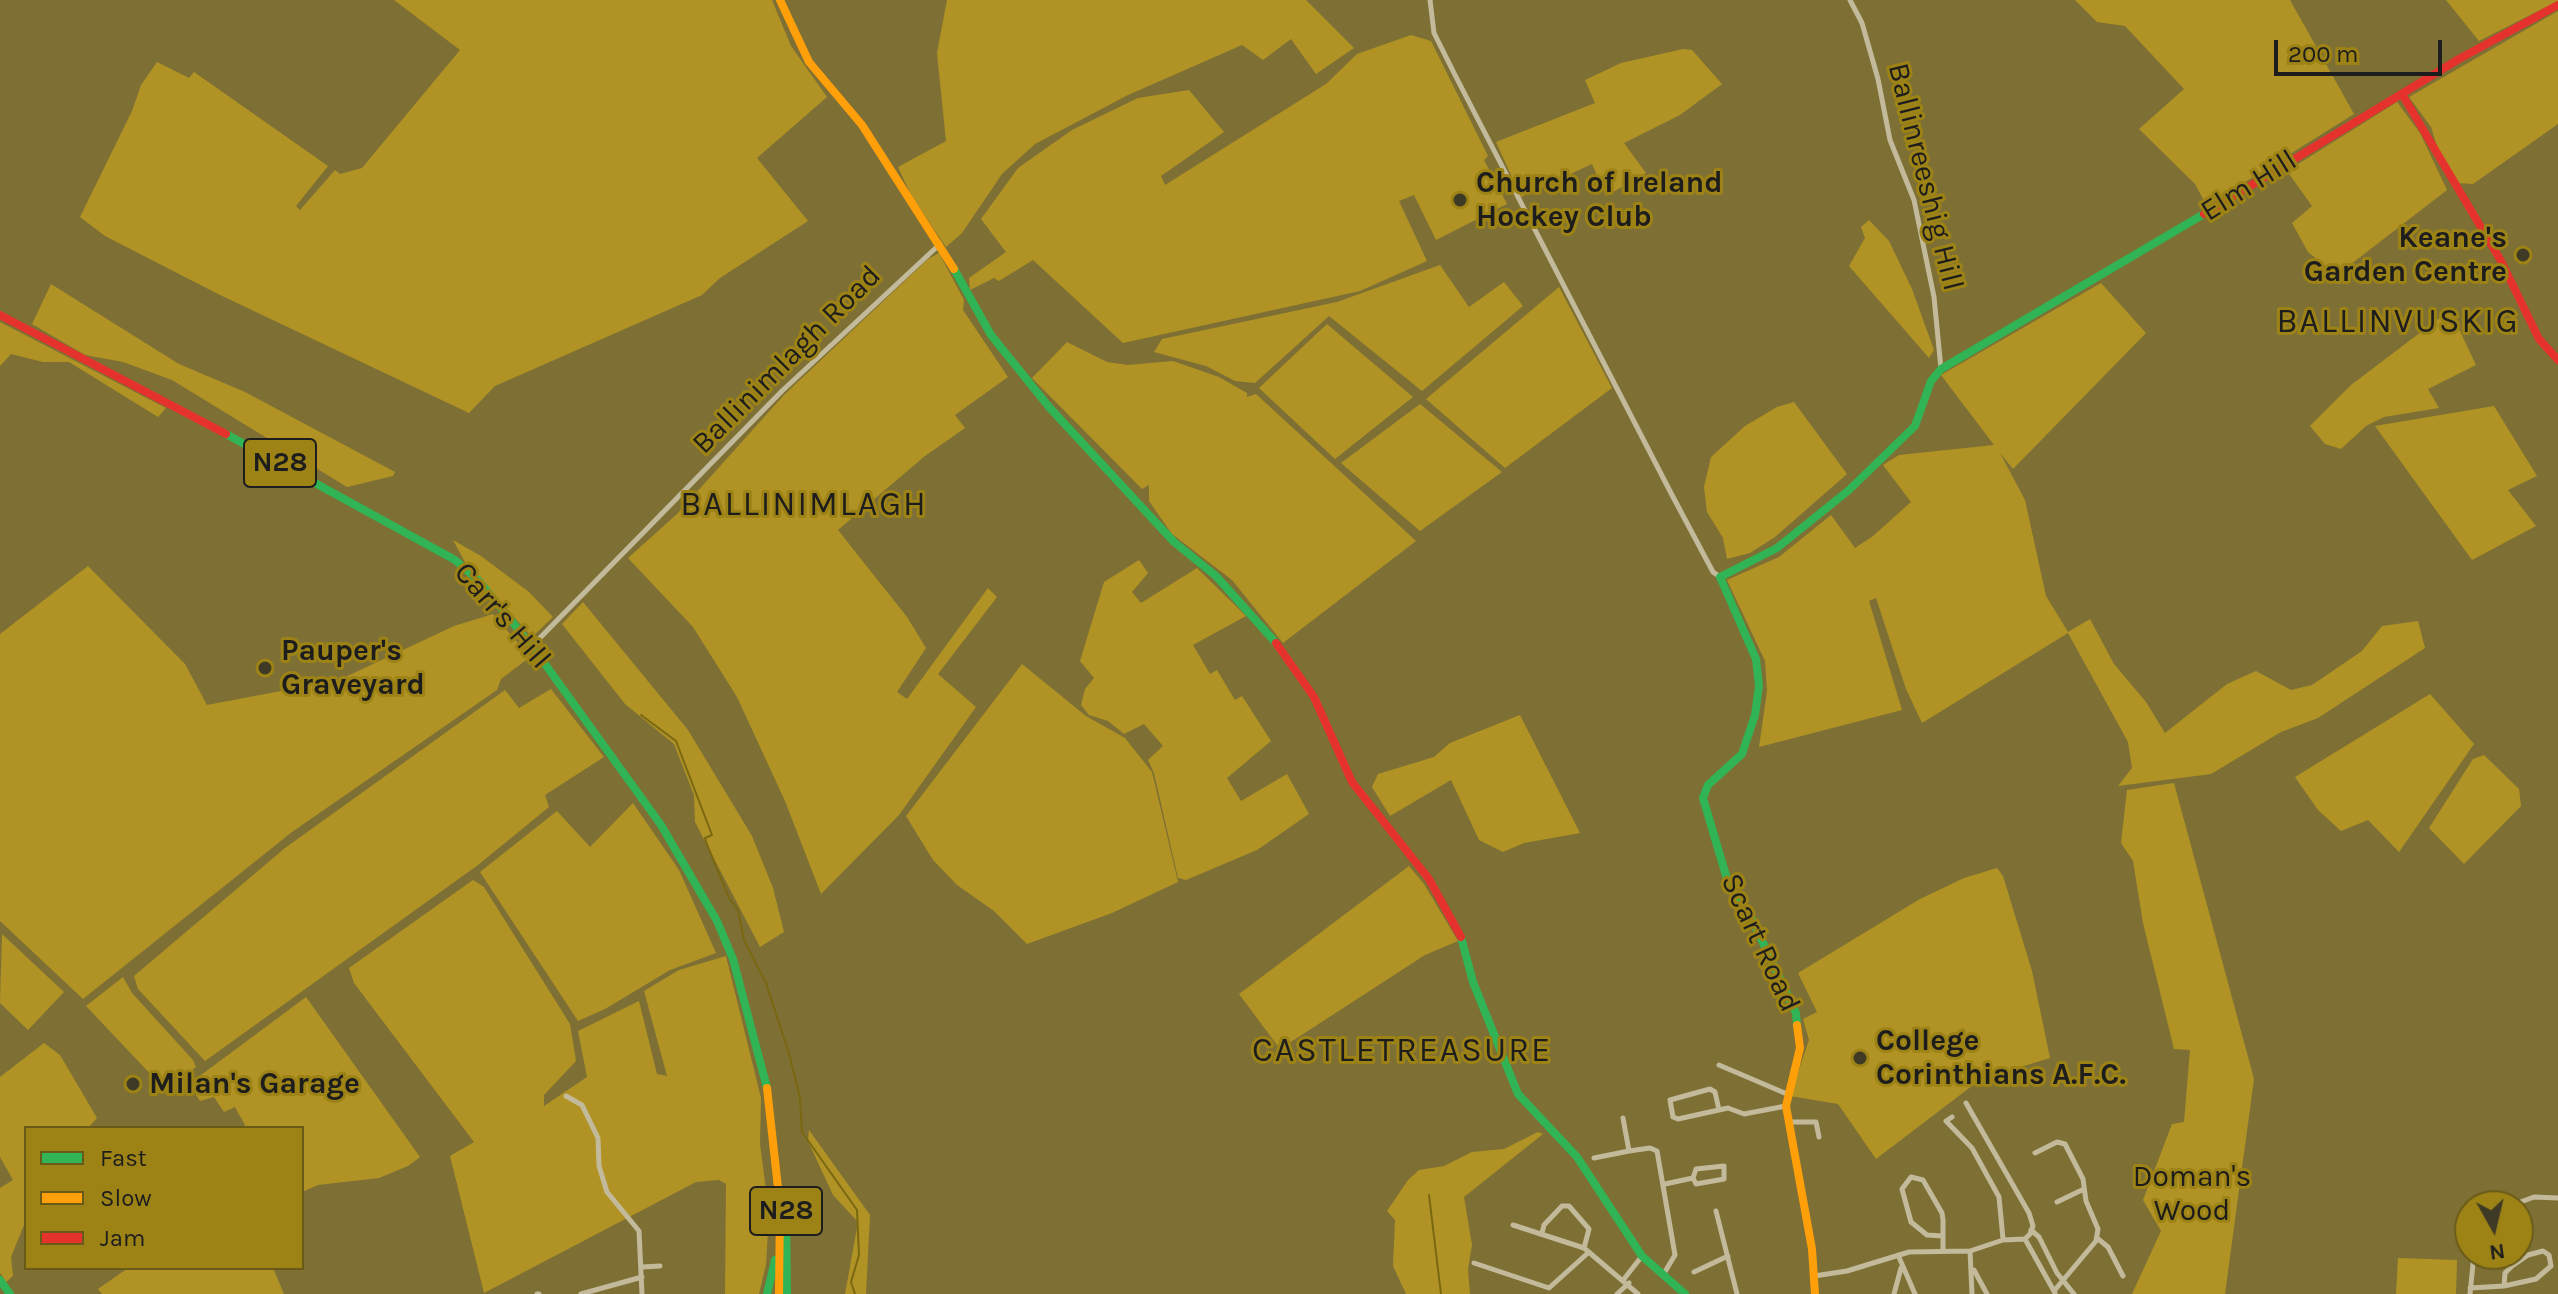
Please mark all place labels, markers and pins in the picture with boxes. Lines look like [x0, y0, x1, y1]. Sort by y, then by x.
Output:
place label: Church of Ireland Hockey Club [1476, 165, 1723, 236]
marker: Church of Ireland Hockey Club [1451, 191, 1469, 209]
place label: Keane's Garden Centre [2304, 220, 2507, 290]
marker: Keane's Garden Centre [2514, 246, 2532, 264]
place label: Pauper's Graveyard [281, 633, 425, 704]
marker: Pauper's Graveyard [256, 659, 274, 677]
place label: College Corinthians A.F.C. [1876, 1023, 2126, 1094]
marker: College Corinthians A.F.C. [1851, 1049, 1869, 1067]
place label: Milan's Garage [149, 1066, 360, 1102]
marker: Milan's Garage [124, 1075, 142, 1093]

